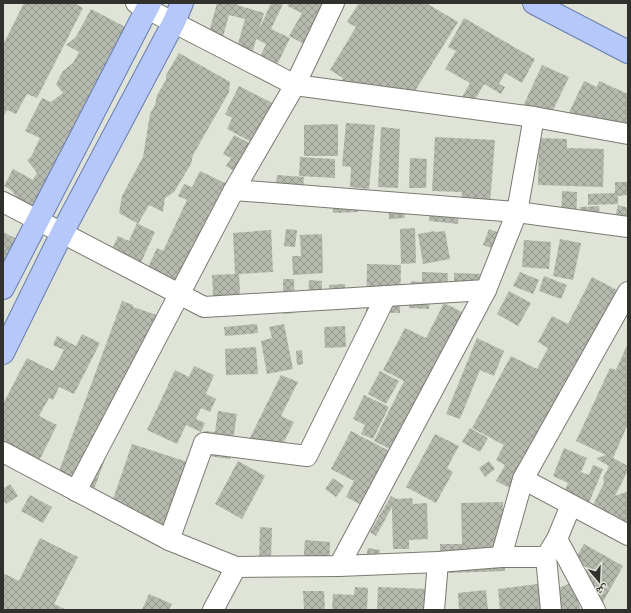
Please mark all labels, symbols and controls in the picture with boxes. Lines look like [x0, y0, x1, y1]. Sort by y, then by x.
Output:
north arrow [579, 561, 619, 601]
text: ش [594, 581, 610, 599]

